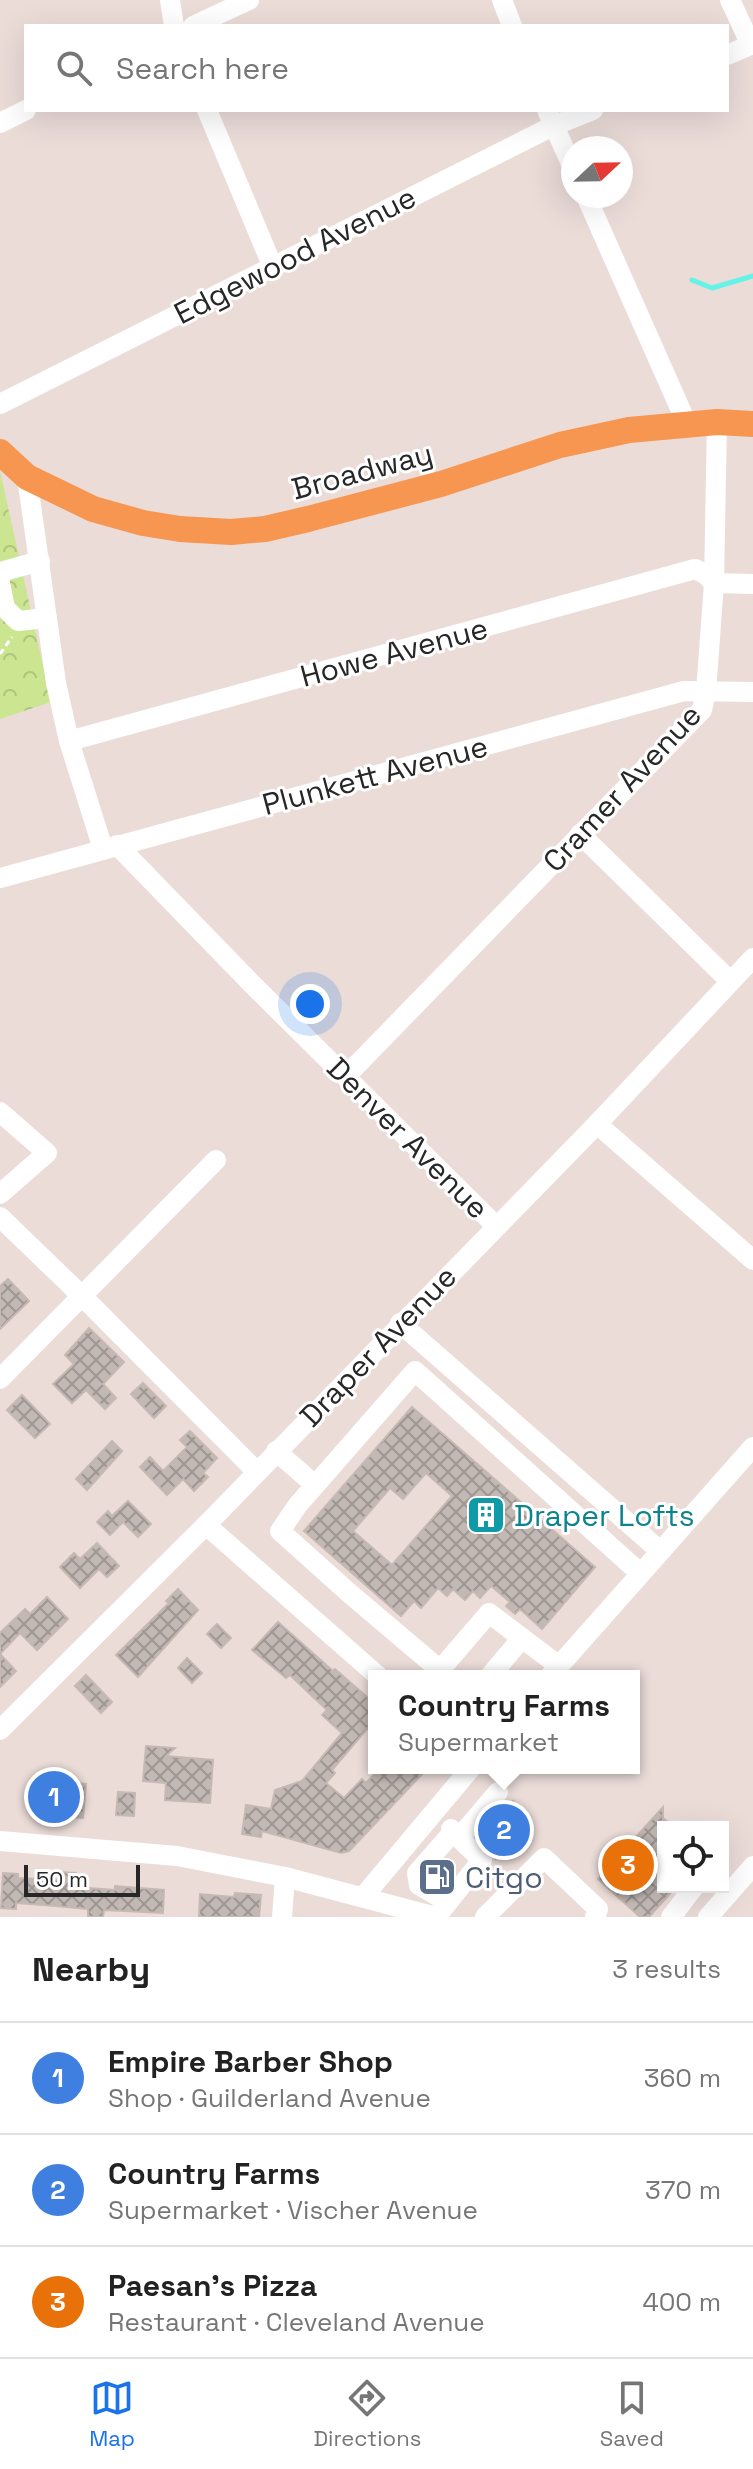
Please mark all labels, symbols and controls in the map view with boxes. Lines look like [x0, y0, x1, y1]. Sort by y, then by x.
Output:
search box [24, 24, 729, 112]
icon: search [52, 46, 96, 90]
text: Search here [116, 49, 289, 88]
north arrow [561, 136, 633, 208]
street label: Edgewood Avenue [167, 177, 423, 333]
street label: Broadway [287, 433, 437, 509]
street label: Howe Avenue [296, 608, 492, 696]
street label: Cramer Avenue [534, 696, 710, 880]
street label: Plunkett Avenue [258, 726, 492, 824]
your location [290, 984, 330, 1024]
street label: Denver Avenue [319, 1049, 497, 1227]
street label: Draper Avenue [291, 1257, 465, 1435]
building icon: Draper Lofts [465, 1494, 507, 1536]
place label: Draper Lofts [514, 1496, 695, 1535]
popup [368, 1670, 640, 1774]
text: Country Farms [398, 1686, 610, 1725]
text: Supermarket [398, 1725, 559, 1759]
pin: 1 [28, 1767, 80, 1827]
pin: 2 [478, 1800, 530, 1860]
map controls [657, 1821, 729, 1893]
button: locate [657, 1821, 729, 1893]
pin: 3 [602, 1835, 654, 1895]
fuel station icon: Citgo [416, 1856, 458, 1898]
place label: Citgo [465, 1858, 543, 1897]
scale bar [24, 1861, 140, 1897]
text: 50 m [36, 1865, 88, 1893]
text: Nearby [32, 1948, 150, 1991]
text: 3 results [612, 1952, 721, 1986]
text: Empire Barber Shop [108, 2042, 393, 2081]
text: 1 [52, 2061, 64, 2095]
text: 360 m [644, 2061, 721, 2095]
text: Shop · Guilderland Avenue [108, 2081, 431, 2115]
text: Country Farms [108, 2154, 320, 2193]
text: 2 [50, 2173, 66, 2207]
text: 370 m [645, 2173, 721, 2207]
text: Supermarket · Vischer Avenue [108, 2193, 478, 2227]
text: Paesan's Pizza [108, 2266, 317, 2305]
text: 3 [50, 2285, 66, 2319]
text: 400 m [642, 2285, 721, 2319]
text: Restaurant · Cleveland Avenue [108, 2305, 485, 2339]
tab: Map [89, 2376, 135, 2452]
tab: Directions [313, 2376, 421, 2452]
tab: Saved [600, 2376, 664, 2452]

